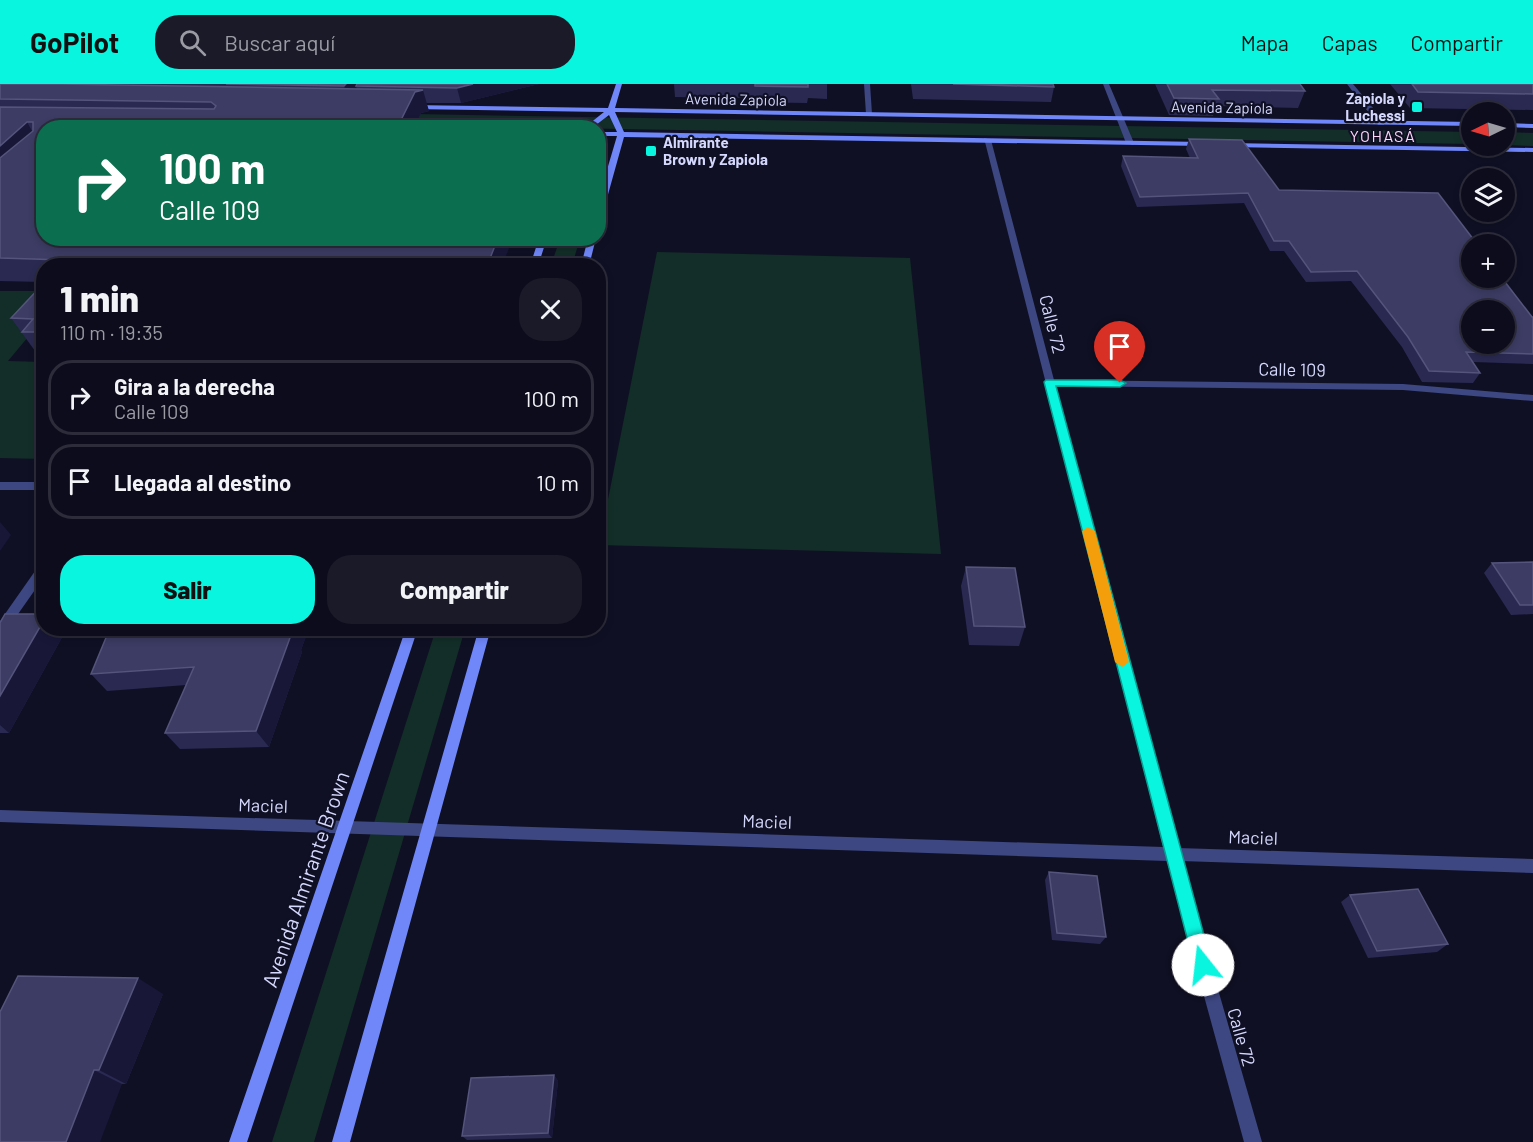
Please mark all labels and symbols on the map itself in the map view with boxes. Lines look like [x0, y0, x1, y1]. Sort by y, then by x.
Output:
street label: Avenida Zapiola [685, 89, 787, 109]
place label: Zapiola y Luchessi [1345, 89, 1405, 124]
street label: Avenida Zapiola [1171, 97, 1273, 117]
marker: Zapiola y Luchessi [1410, 100, 1424, 114]
north arrow [1461, 102, 1515, 156]
district label: YOHASÁ [1350, 126, 1416, 145]
place label: Almirante Brown y Zapiola [663, 133, 768, 168]
marker: Almirante Brown y Zapiola [644, 144, 658, 158]
street label: Calle 72 [1035, 292, 1071, 356]
pin [1094, 321, 1145, 383]
street label: Calle 109 [1258, 357, 1326, 381]
street label: Avenida Almirante Brown [256, 768, 354, 990]
street label: Maciel [238, 793, 288, 817]
street label: Maciel [742, 809, 792, 833]
street label: Maciel [1228, 825, 1278, 849]
position arrow [1171, 933, 1235, 997]
street label: Calle 72 [1223, 1005, 1261, 1069]

